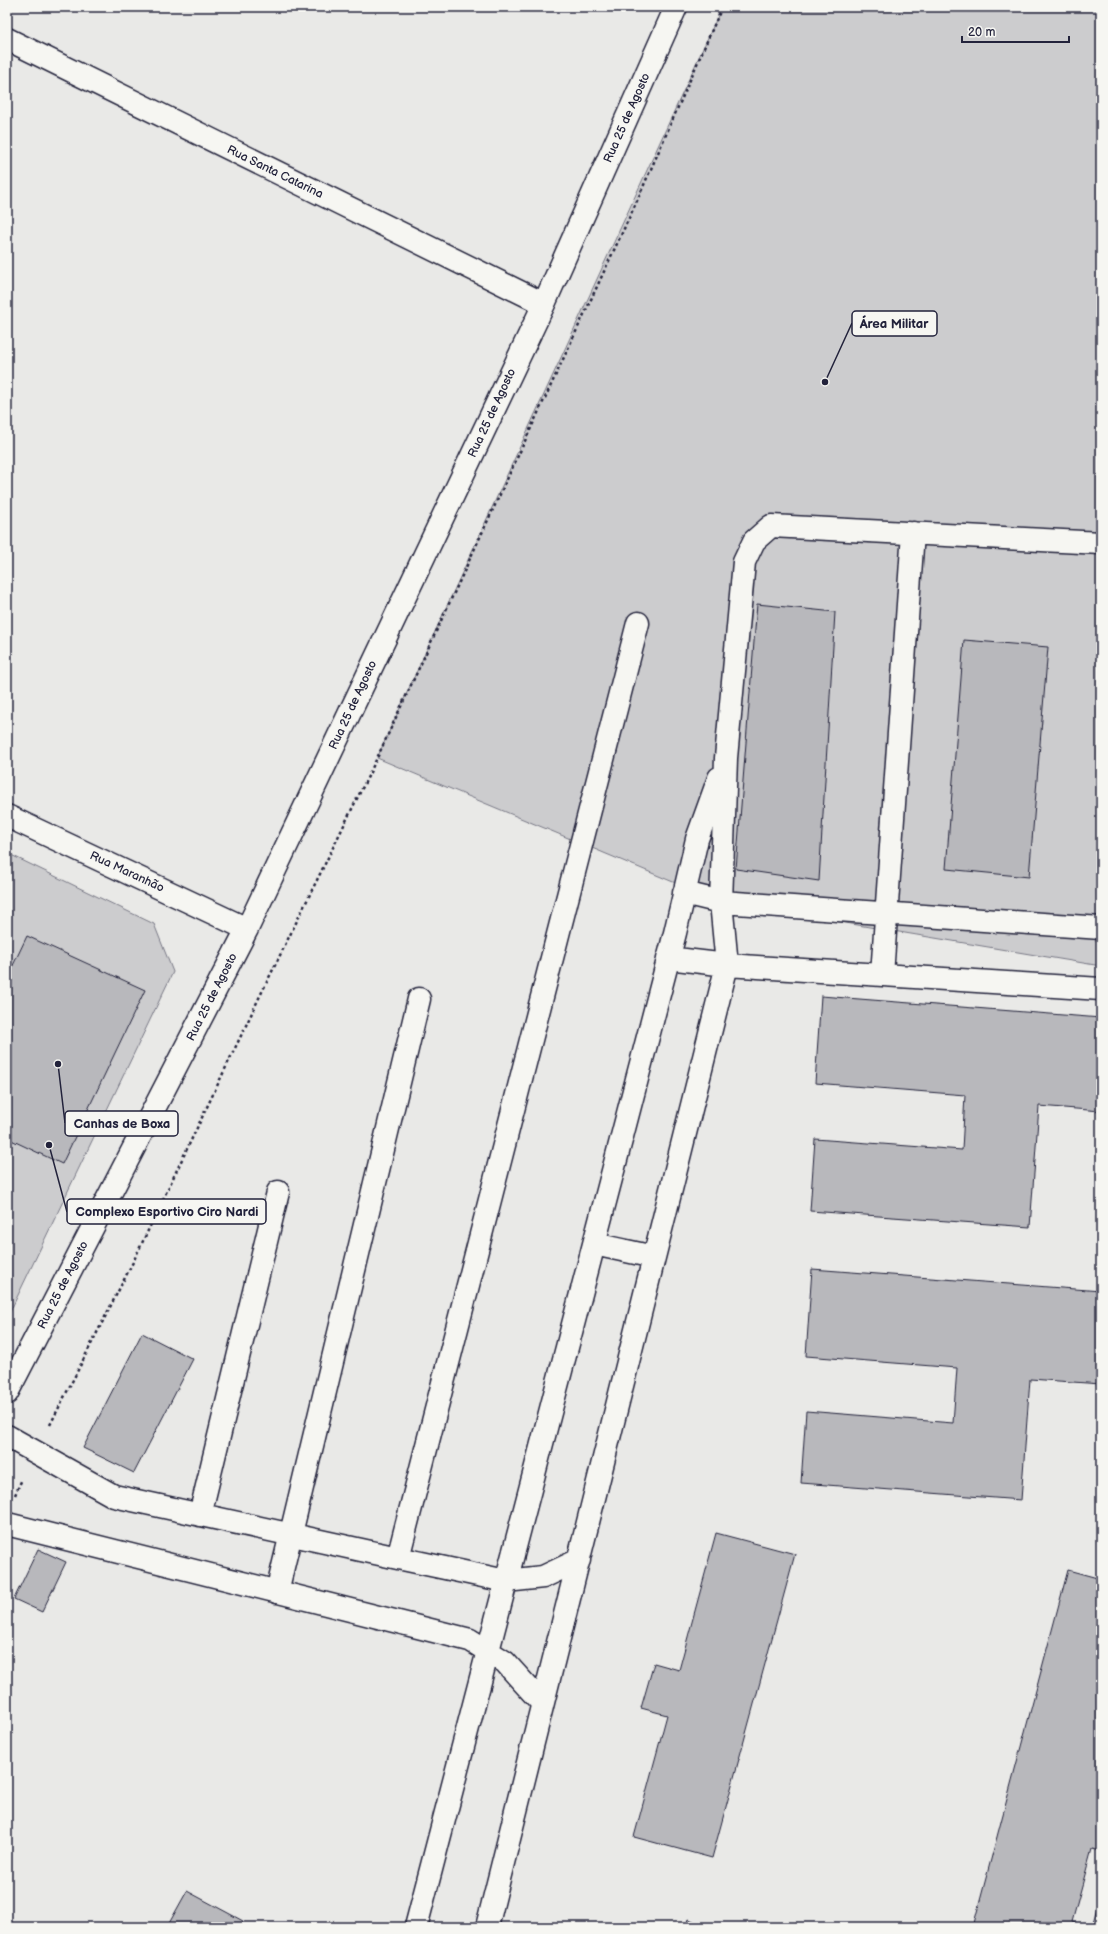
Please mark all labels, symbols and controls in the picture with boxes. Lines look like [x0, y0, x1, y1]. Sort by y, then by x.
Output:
scale bar [962, 18, 1069, 44]
text: 20 m [968, 25, 995, 40]
street label: Rua 25 de Agosto [600, 71, 654, 165]
street label: Rua Santa Catarina [224, 142, 326, 202]
callout: Área Militar [852, 311, 937, 336]
text: Área Militar [859, 315, 929, 332]
street label: Rua 25 de Agosto [465, 366, 519, 460]
street label: Rua 25 de Agosto [326, 658, 380, 752]
street label: Rua Maranhão [87, 848, 167, 896]
street label: Rua 25 de Agosto [183, 950, 241, 1043]
callout: Canhas de Boxa [65, 1111, 178, 1136]
text: Canhas de Boxa [74, 1116, 170, 1132]
callout: Complexo Esportivo Ciro Nardi [67, 1199, 266, 1224]
text: Complexo Esportivo Ciro Nardi [76, 1204, 258, 1220]
street label: Rua 25 de Agosto [34, 1238, 92, 1331]

